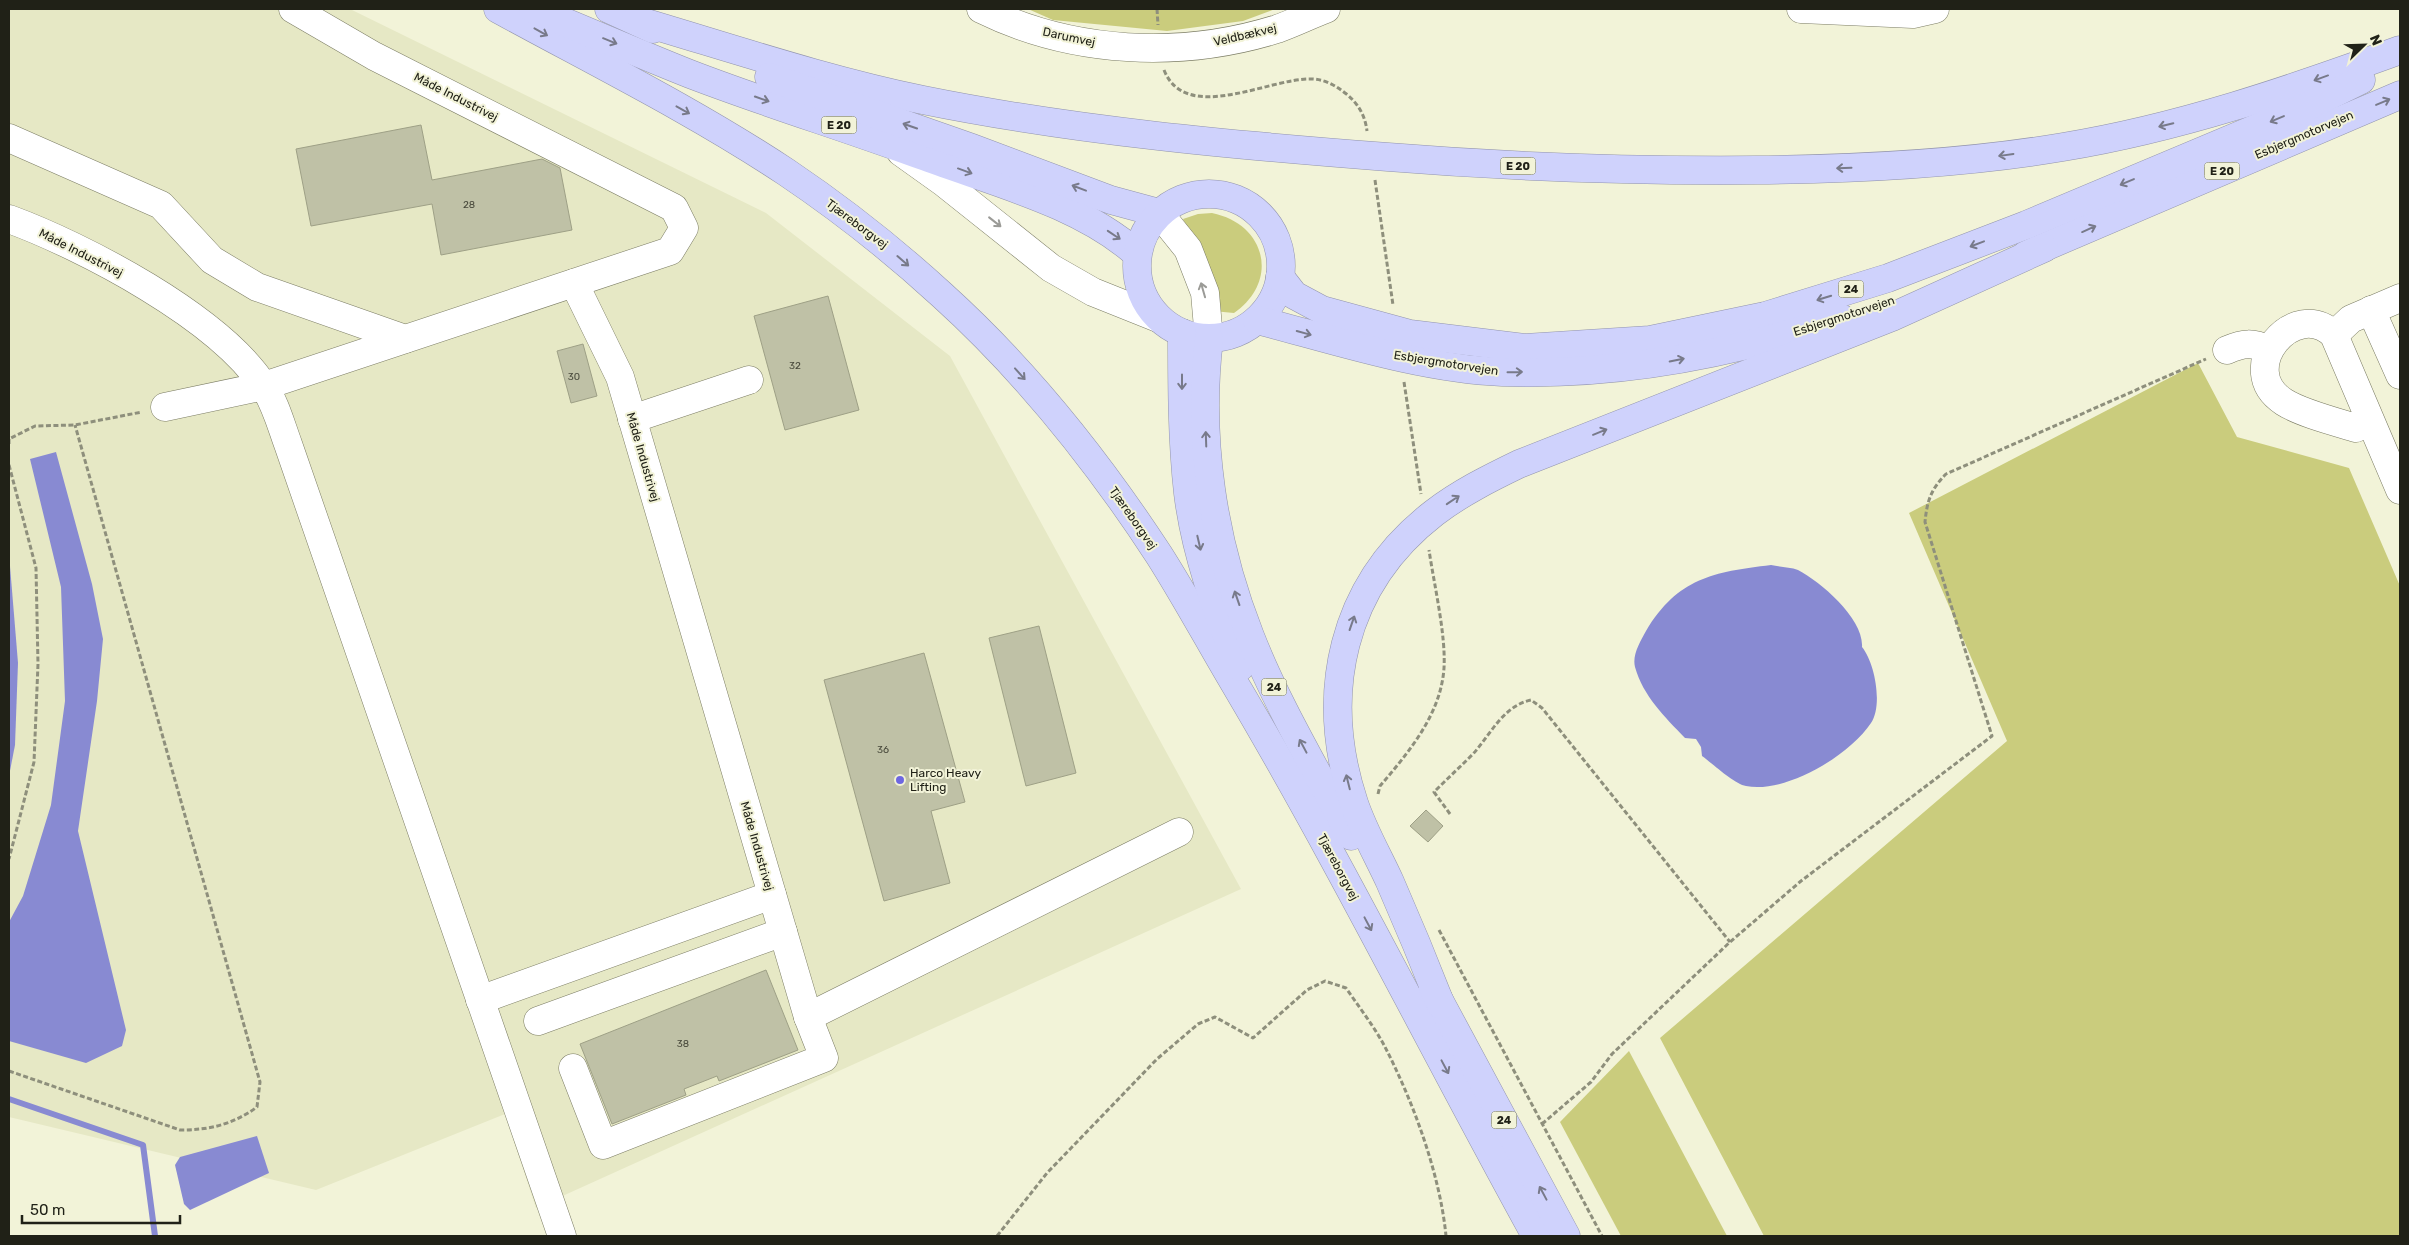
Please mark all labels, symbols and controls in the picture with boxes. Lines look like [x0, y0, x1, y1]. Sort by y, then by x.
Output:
north arrow [2339, 20, 2389, 70]
street label: Veldbækvej [1212, 21, 1278, 49]
street label: Darumvej [1041, 25, 1097, 49]
one-way arrow [533, 27, 548, 37]
text: N [2366, 32, 2385, 48]
one-way arrow [602, 36, 617, 46]
street label: Måde Industrivej [412, 70, 500, 124]
one-way arrow [2314, 74, 2330, 83]
one-way arrow [754, 95, 769, 104]
one-way arrow [2374, 97, 2390, 106]
one-way arrow [676, 105, 691, 115]
street label: Esbjergmotorvejen [2253, 108, 2355, 162]
one-way arrow [2270, 115, 2285, 125]
road number: E 20 [822, 116, 856, 134]
one-way arrow [903, 121, 919, 130]
one-way arrow [2158, 121, 2174, 130]
one-way arrow [1999, 150, 2015, 160]
road number: E 20 [1500, 158, 1536, 175]
road number: E 20 [2204, 162, 2240, 180]
one-way arrow [1837, 163, 1853, 173]
one-way arrow [956, 167, 972, 176]
one-way arrow [2120, 178, 2135, 188]
one-way arrow [1072, 183, 1087, 192]
street label: Tjæreborgvej [823, 196, 891, 252]
house number: 28 [463, 199, 475, 211]
one-way arrow [988, 217, 1002, 227]
one-way arrow [2081, 223, 2096, 233]
street label: Måde Industrivej [37, 226, 125, 280]
one-way arrow [1106, 230, 1120, 240]
one-way arrow [1970, 240, 1985, 249]
one-way arrow [897, 256, 910, 267]
road number: 24 [1838, 280, 1864, 298]
one-way arrow [1198, 283, 1208, 299]
street label: Esbjergmotorvejen [1792, 293, 1896, 339]
one-way arrow [1816, 293, 1832, 303]
one-way arrow [1296, 328, 1312, 338]
street label: Esbjergmotorvejen [1393, 348, 1499, 378]
one-way arrow [1668, 354, 1684, 364]
house number: 32 [789, 360, 801, 372]
one-way arrow [1507, 367, 1523, 376]
one-way arrow [1014, 368, 1026, 381]
house number: 30 [568, 371, 580, 383]
one-way arrow [1177, 374, 1187, 390]
street label: Måde Industrivej [624, 411, 662, 503]
one-way arrow [1592, 427, 1608, 436]
one-way arrow [1201, 431, 1210, 447]
street label: Tjæreborgvej [1106, 484, 1160, 552]
one-way arrow [1446, 495, 1460, 505]
one-way arrow [1195, 535, 1204, 551]
one-way arrow [1232, 590, 1241, 606]
one-way arrow [1348, 616, 1357, 631]
road number: 24 [1262, 679, 1286, 696]
one-way arrow [1298, 738, 1308, 753]
house number: 36 [877, 744, 889, 756]
place label: Harco Heavy Lifting [910, 766, 982, 794]
marker: Harco Heavy Lifting [894, 774, 906, 786]
one-way arrow [1343, 775, 1353, 791]
street label: Måde Industrivej [738, 800, 776, 892]
street label: Tjæreborgvej [1315, 831, 1361, 903]
one-way arrow [1364, 916, 1373, 931]
house number: 38 [677, 1038, 689, 1050]
one-way arrow [1440, 1060, 1450, 1075]
road number: 24 [1492, 1112, 1516, 1128]
one-way arrow [1538, 1186, 1548, 1201]
scale bar [22, 1192, 180, 1224]
text: 50 m [30, 1201, 65, 1219]

